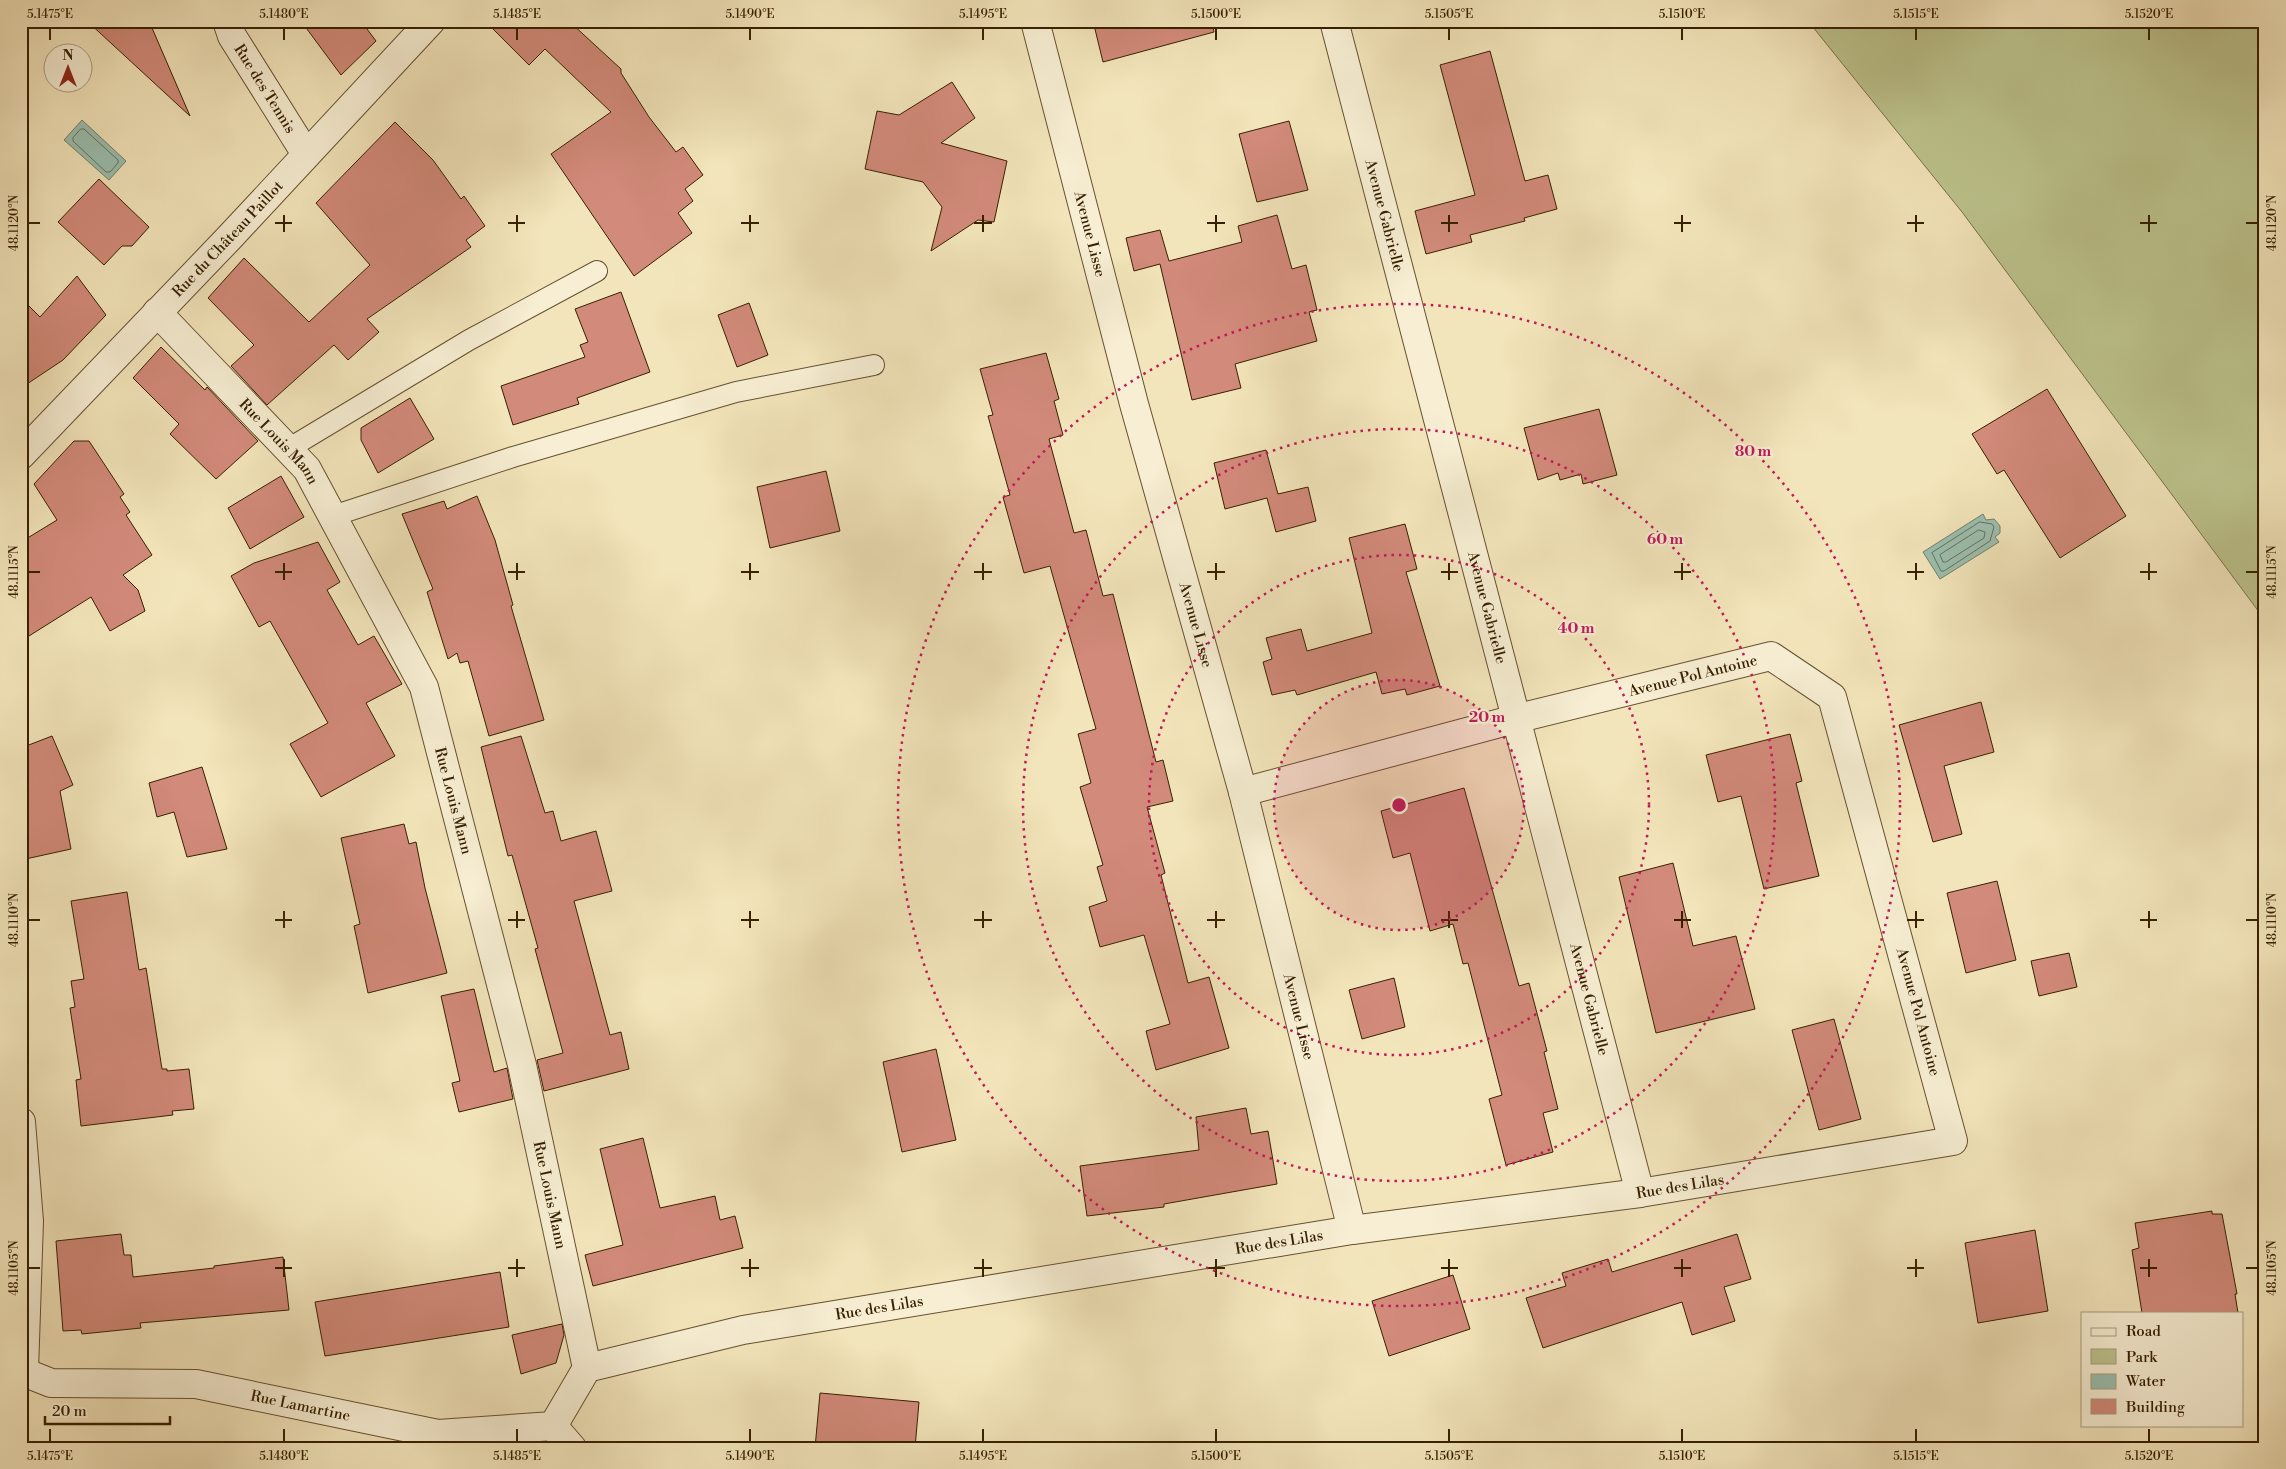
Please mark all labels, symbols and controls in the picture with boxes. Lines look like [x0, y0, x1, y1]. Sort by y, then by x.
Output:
text: 5.1475°E [27, 7, 73, 22]
text: 5.1480°E [259, 7, 309, 22]
text: 5.1485°E [493, 7, 541, 22]
text: 5.1490°E [725, 7, 775, 22]
text: 5.1495°E [959, 7, 1007, 22]
text: 5.1500°E [1191, 7, 1241, 22]
text: 5.1505°E [1425, 7, 1473, 22]
text: 5.1510°E [1659, 7, 1705, 22]
text: 5.1515°E [1893, 7, 1939, 22]
text: 5.1520°E [2125, 7, 2173, 22]
street label: Rue des Tennis [230, 41, 300, 137]
north arrow [42, 42, 92, 92]
text: N [62, 47, 74, 65]
street label: Avenue Gabrielle [1361, 156, 1409, 274]
street label: Rue du Château Paillot [168, 176, 288, 301]
street label: Avenue Lisse [1070, 188, 1110, 279]
text: 48.1120°N [7, 195, 22, 251]
text: 48.1120°N [2265, 195, 2280, 251]
street label: Rue Louis Mann [235, 394, 323, 487]
text: 80 m [1735, 442, 1772, 461]
text: 60 m [1647, 530, 1684, 549]
text: 48.1115°N [7, 545, 22, 599]
text: 48.1115°N [2265, 545, 2280, 599]
street label: Avenue Gabrielle [1463, 548, 1511, 666]
street label: Avenue Lisse [1175, 579, 1217, 670]
text: 40 m [1557, 619, 1595, 638]
street label: Avenue Pol Antoine [1626, 651, 1759, 701]
text: 20 m [1469, 708, 1506, 727]
street label: Rue Louis Mann [430, 745, 476, 856]
centre of rings [1390, 796, 1408, 814]
text: 48.1110°N [7, 893, 22, 947]
text: 48.1110°N [2265, 893, 2280, 947]
street label: Avenue Gabrielle [1565, 940, 1613, 1058]
street label: Avenue Pol Antoine [1891, 945, 1944, 1078]
street label: Avenue Lisse [1279, 970, 1319, 1062]
street label: Rue Louis Mann [529, 1139, 571, 1251]
street label: Rue des Lilas [1635, 1170, 1726, 1203]
street label: Rue des Lilas [1234, 1225, 1324, 1259]
text: 48.1105°N [7, 1240, 22, 1296]
text: 48.1105°N [2265, 1240, 2280, 1296]
street label: Rue des Lilas [834, 1291, 925, 1324]
legend [2081, 1312, 2244, 1426]
text: Road [2126, 1322, 2161, 1341]
text: Park [2126, 1348, 2158, 1367]
text: Water [2125, 1372, 2166, 1391]
street label: Rue Lamartine [249, 1386, 352, 1425]
scale bar [45, 1394, 170, 1426]
text: Building [2125, 1398, 2185, 1417]
text: 20 m [52, 1402, 87, 1421]
text: 5.1475°E [27, 1449, 73, 1464]
text: 5.1480°E [259, 1449, 309, 1464]
text: 5.1485°E [493, 1449, 541, 1464]
text: 5.1490°E [725, 1449, 775, 1464]
text: 5.1495°E [959, 1449, 1007, 1464]
text: 5.1500°E [1191, 1449, 1241, 1464]
text: 5.1505°E [1425, 1449, 1473, 1464]
text: 5.1510°E [1659, 1449, 1705, 1464]
text: 5.1515°E [1893, 1449, 1939, 1464]
text: 5.1520°E [2125, 1449, 2173, 1464]

